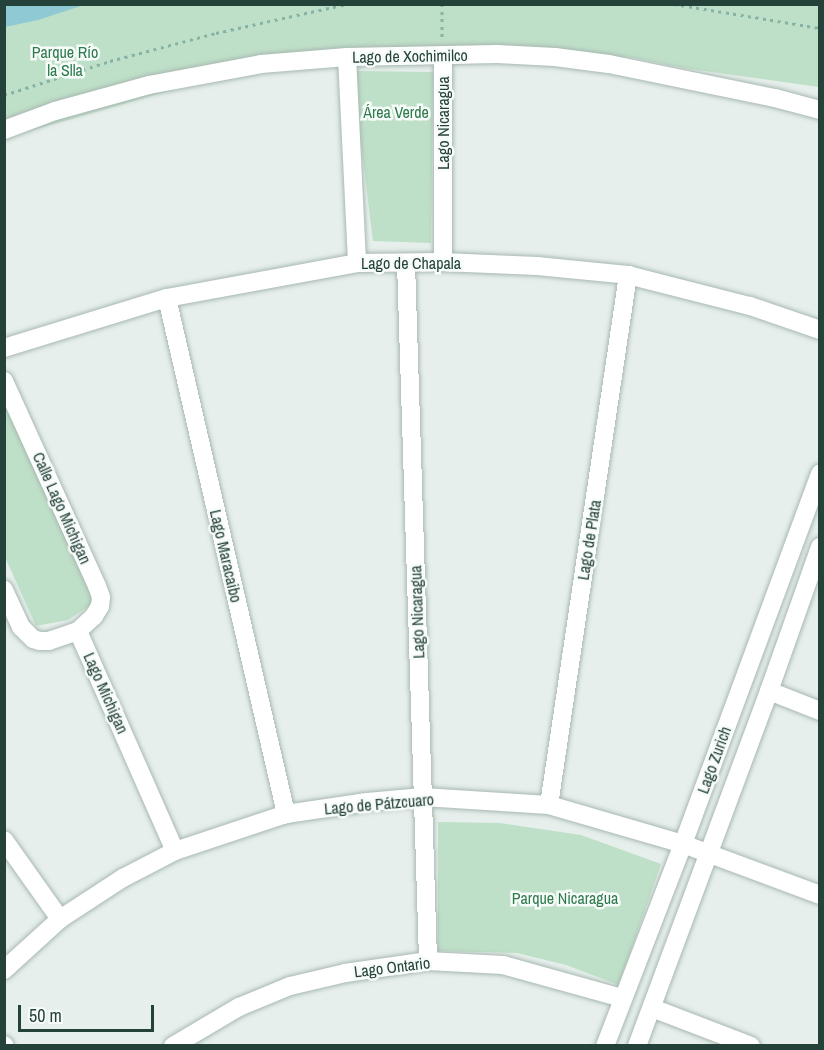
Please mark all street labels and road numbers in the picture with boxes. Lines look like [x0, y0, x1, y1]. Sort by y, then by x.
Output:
street label: Lago de Xochimilco [352, 45, 468, 67]
street label: Lago Nicaragua [433, 76, 453, 170]
street label: Lago de Chapala [361, 253, 461, 273]
street label: Calle Lago Michigan [29, 449, 95, 567]
street label: Lago de Plata [573, 499, 605, 581]
street label: Lago Maracaibo [206, 508, 246, 604]
street label: Lago Nicaragua [406, 565, 428, 659]
street label: Lago Michigan [80, 649, 132, 737]
street label: Lago Zurich [693, 724, 735, 796]
street label: Lago de Pátzcuaro [323, 790, 435, 818]
street label: Lago Ontario [353, 953, 431, 981]

